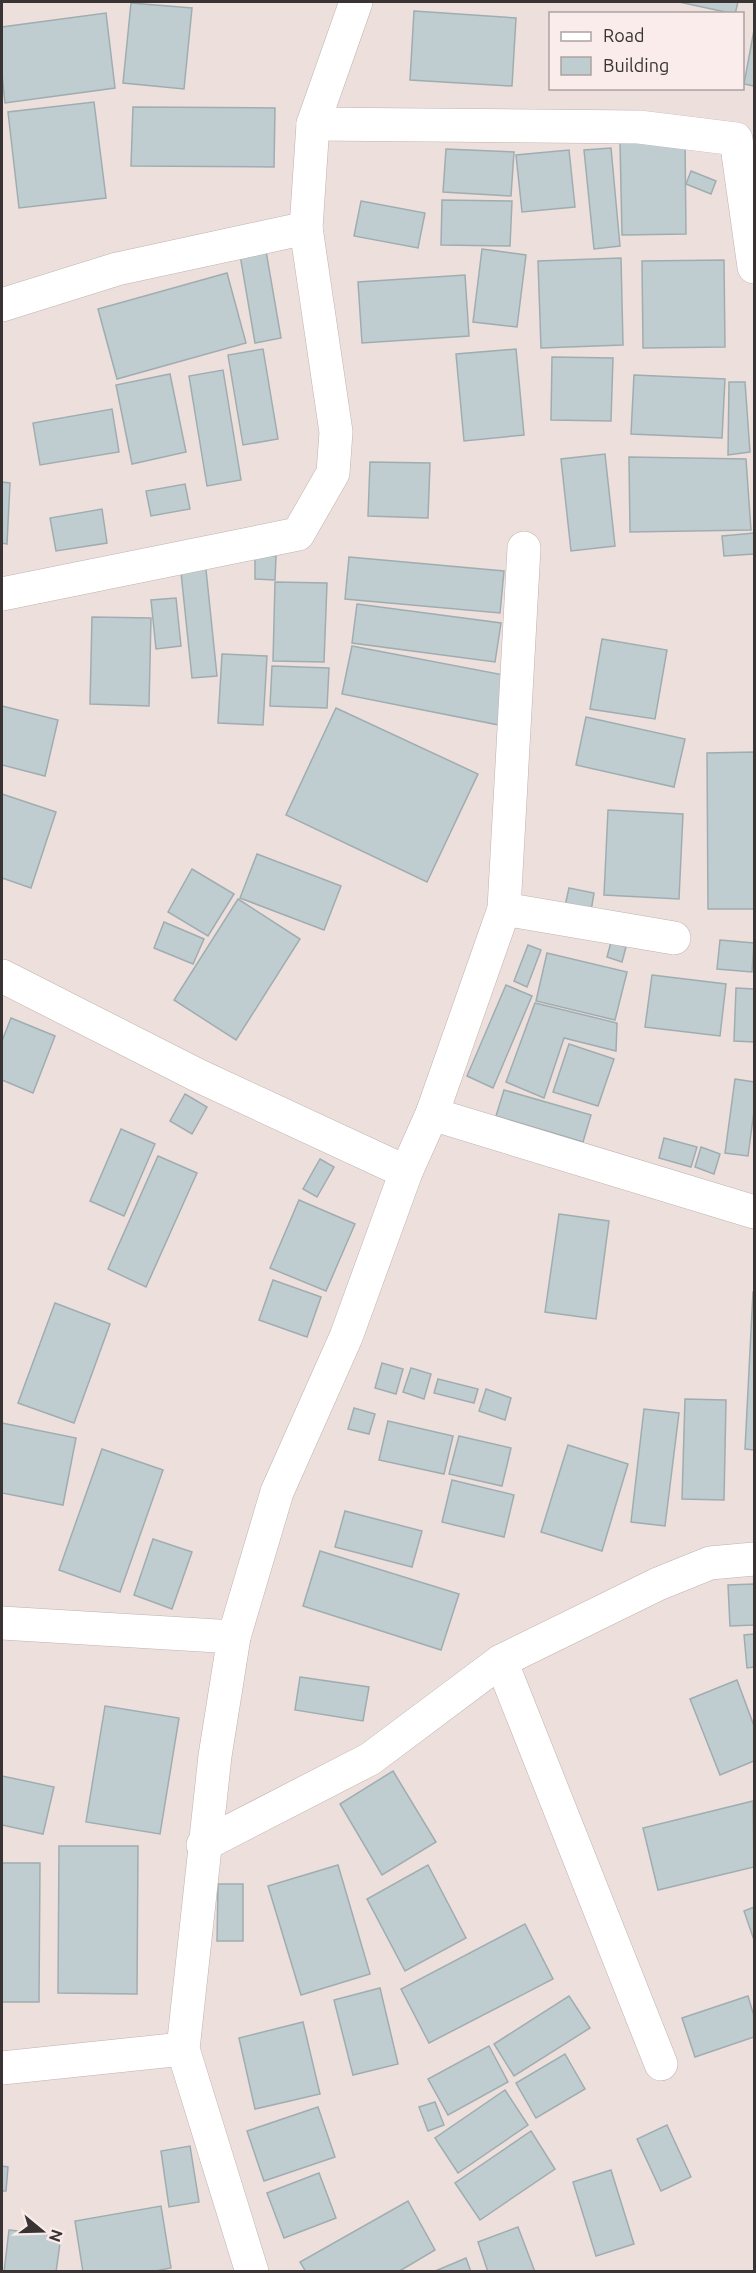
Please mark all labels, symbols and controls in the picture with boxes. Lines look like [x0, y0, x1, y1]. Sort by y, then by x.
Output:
legend [549, 12, 744, 90]
text: Road [603, 25, 645, 45]
text: Building [603, 55, 669, 75]
north arrow [12, 2201, 72, 2261]
text: N [46, 2227, 67, 2244]

